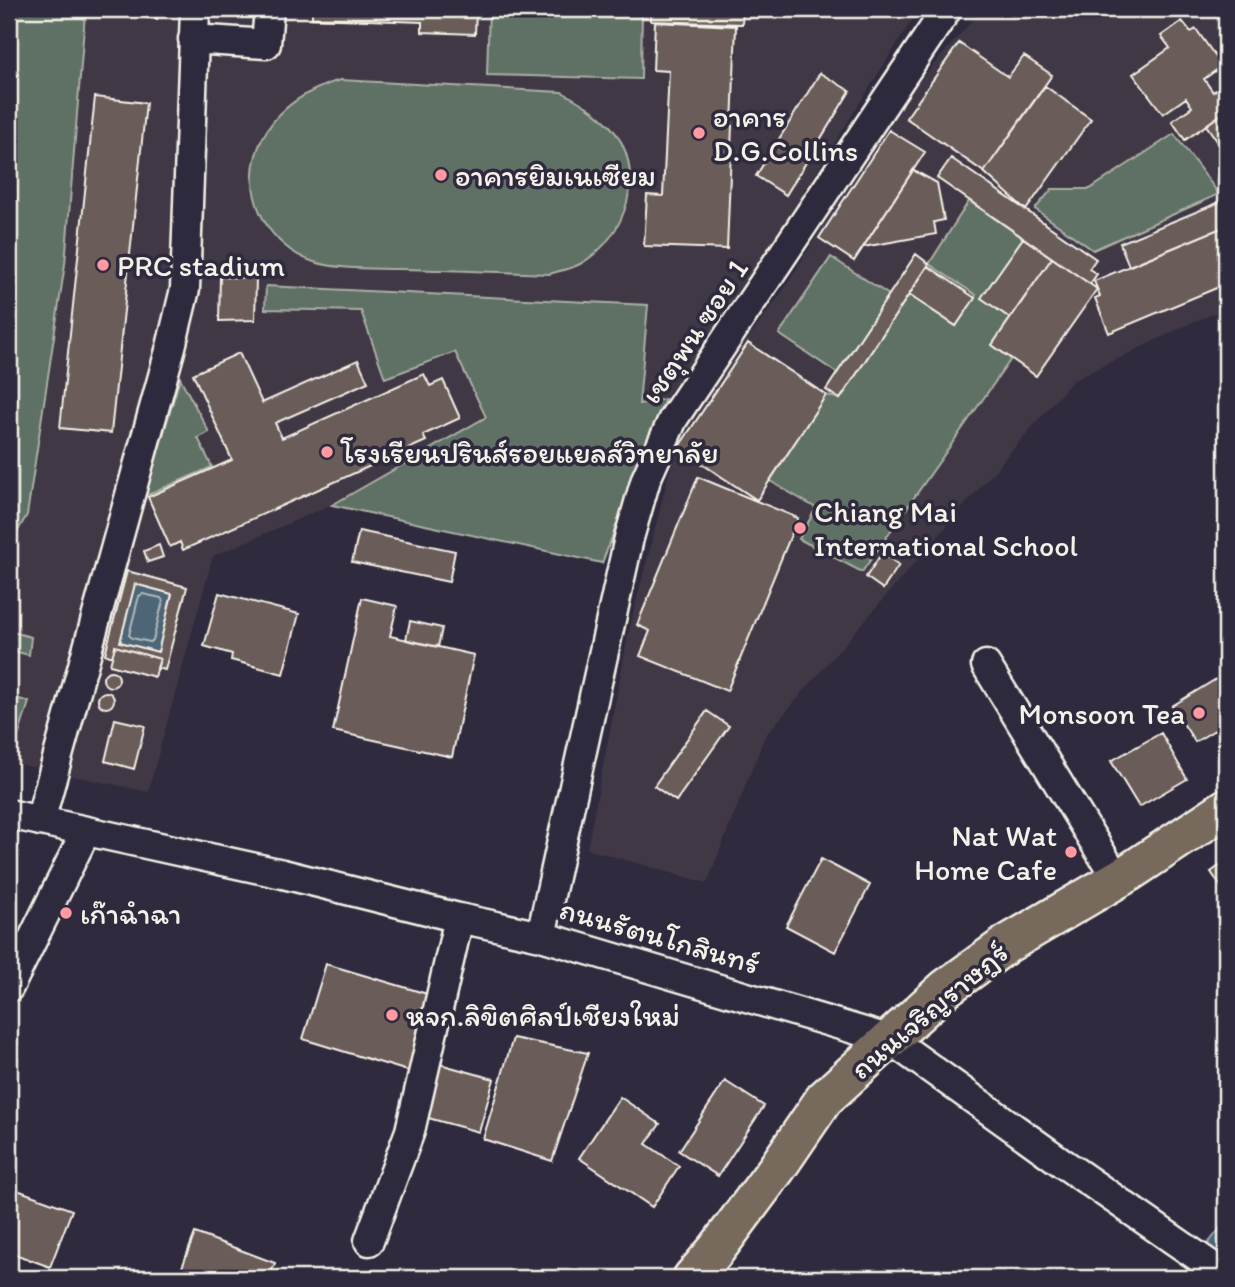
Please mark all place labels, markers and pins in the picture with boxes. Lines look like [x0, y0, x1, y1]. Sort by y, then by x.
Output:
place label: อาคาร D.G.Collins [713, 98, 858, 169]
marker: อาคาร D.G.Collins [691, 125, 707, 141]
place label: อาคารยิมเนเซียม [455, 157, 656, 194]
marker: อาคารยิมเนเซียม [433, 167, 449, 183]
place label: PRC stadium [117, 247, 285, 284]
marker: PRC stadium [95, 257, 111, 273]
place label: โรงเรียนปรินส์รอยแยลส์วิทยาลัย [340, 434, 718, 471]
marker: โรงเรียนปรินส์รอยแยลส์วิทยาลัย [319, 444, 335, 460]
place label: Chiang Mai International School [814, 493, 1079, 564]
marker: Chiang Mai International School [792, 520, 808, 536]
place label: Monsoon Tea [1019, 695, 1185, 732]
marker: Monsoon Tea [1191, 705, 1207, 721]
place label: Nat Wat Home Cafe [914, 817, 1057, 888]
marker: Nat Wat Home Cafe [1063, 844, 1079, 860]
place label: เก๊าฉำฉา [80, 895, 181, 932]
marker: เก๊าฉำฉา [58, 905, 74, 921]
place label: หจก.ลิขิตศิลป์เชียงใหม่ [406, 997, 680, 1034]
marker: หจก.ลิขิตศิลป์เชียงใหม่ [384, 1007, 400, 1023]

